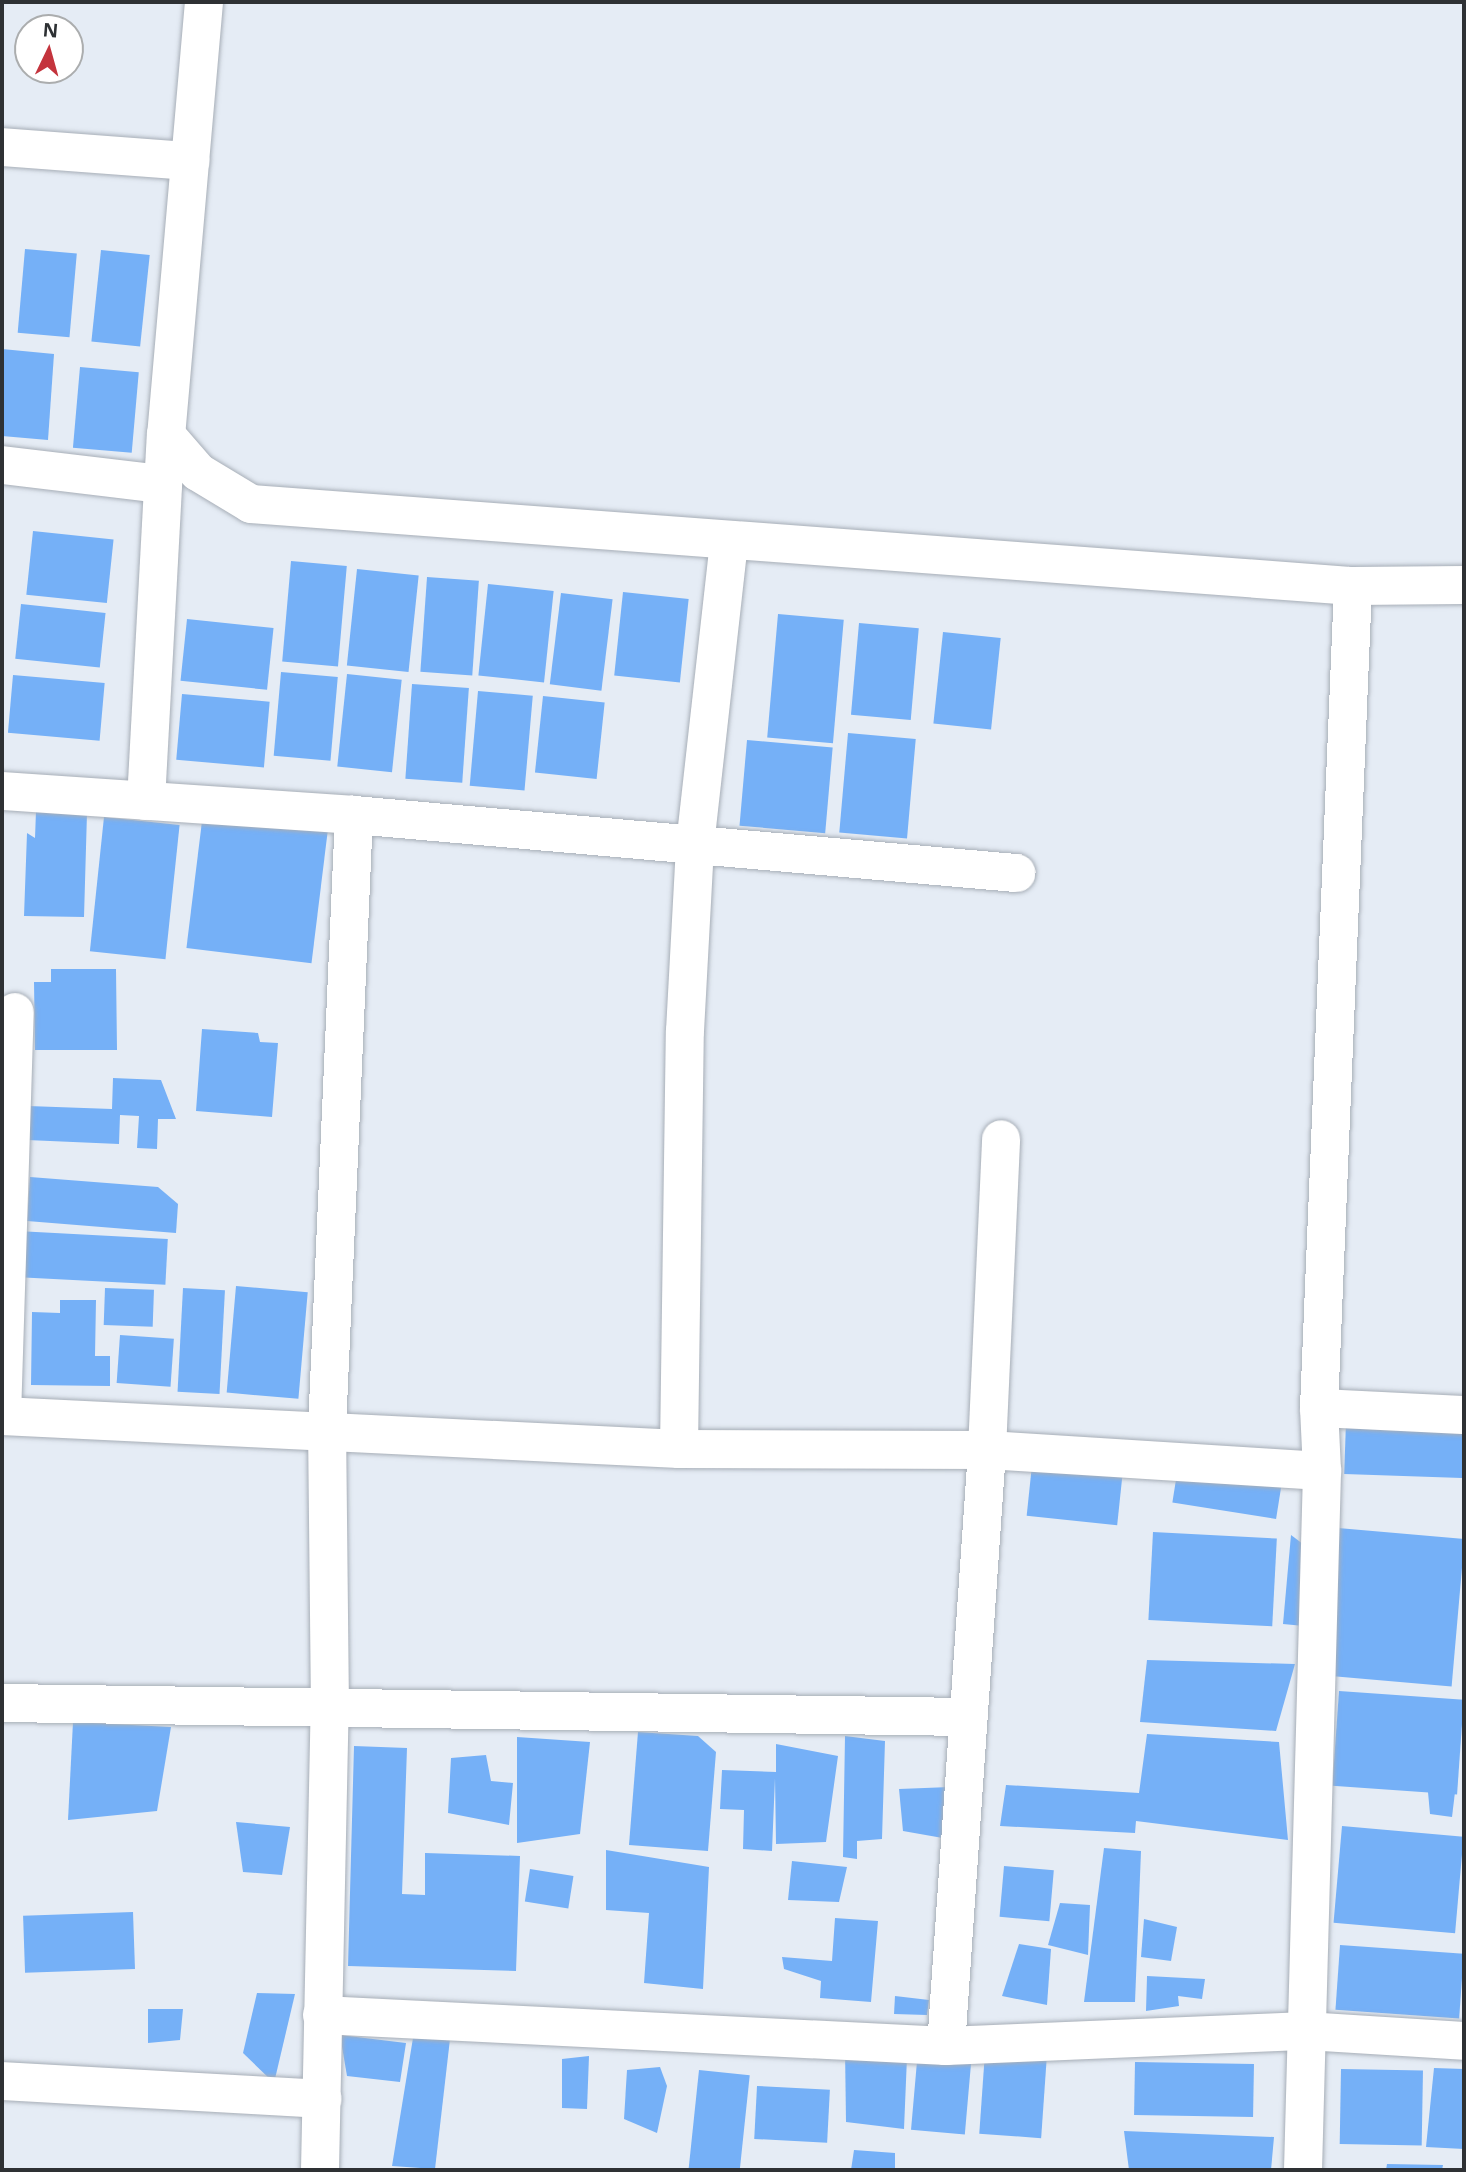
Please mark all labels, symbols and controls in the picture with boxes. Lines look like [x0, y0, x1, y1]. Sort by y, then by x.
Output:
north arrow [14, 14, 84, 84]
text: N [42, 16, 59, 44]

